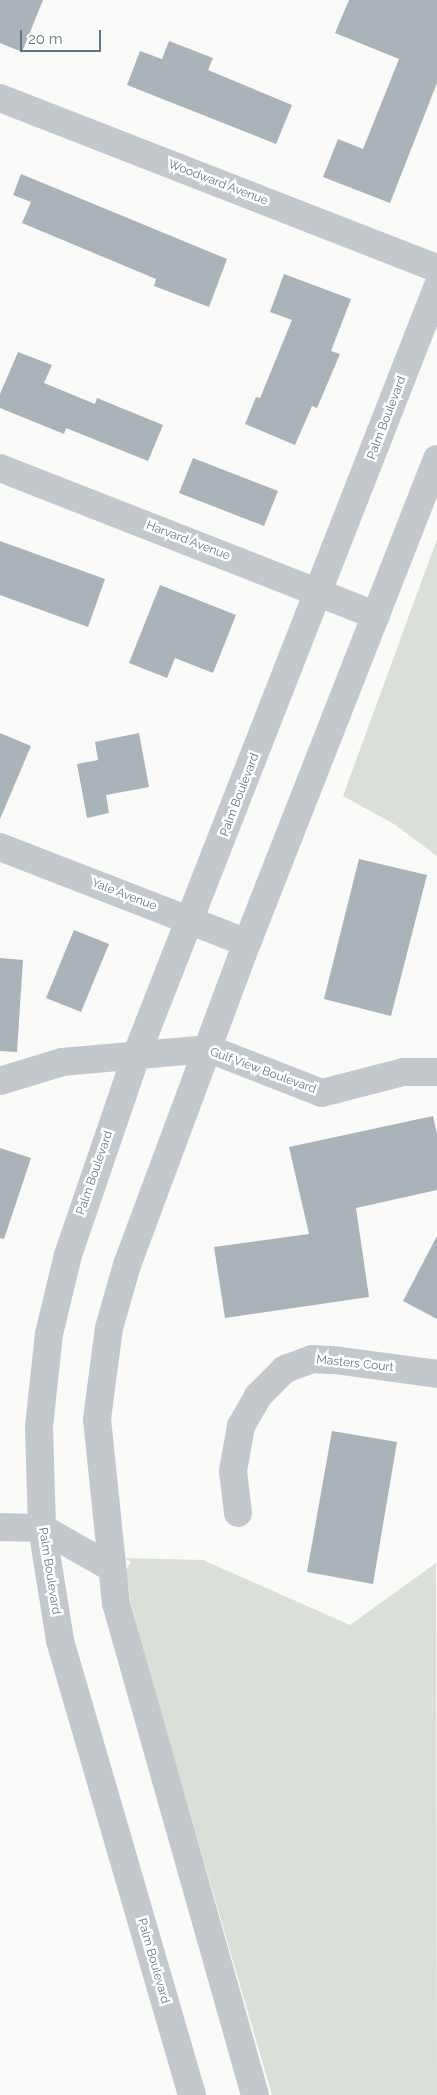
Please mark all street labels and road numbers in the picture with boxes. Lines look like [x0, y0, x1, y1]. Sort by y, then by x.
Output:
street label: Woodward Avenue [166, 157, 270, 209]
street label: Palm Boulevard [365, 374, 409, 462]
street label: Harvard Avenue [144, 518, 232, 564]
street label: Palm Boulevard [218, 751, 262, 839]
street label: Yale Avenue [89, 876, 159, 914]
street label: Gulf View Boulevard [207, 1045, 319, 1097]
street label: Palm Boulevard [74, 1129, 116, 1217]
street label: Masters Court [316, 1353, 394, 1375]
street label: Palm Boulevard [35, 1526, 63, 1616]
street label: Palm Boulevard [134, 1917, 172, 2005]

